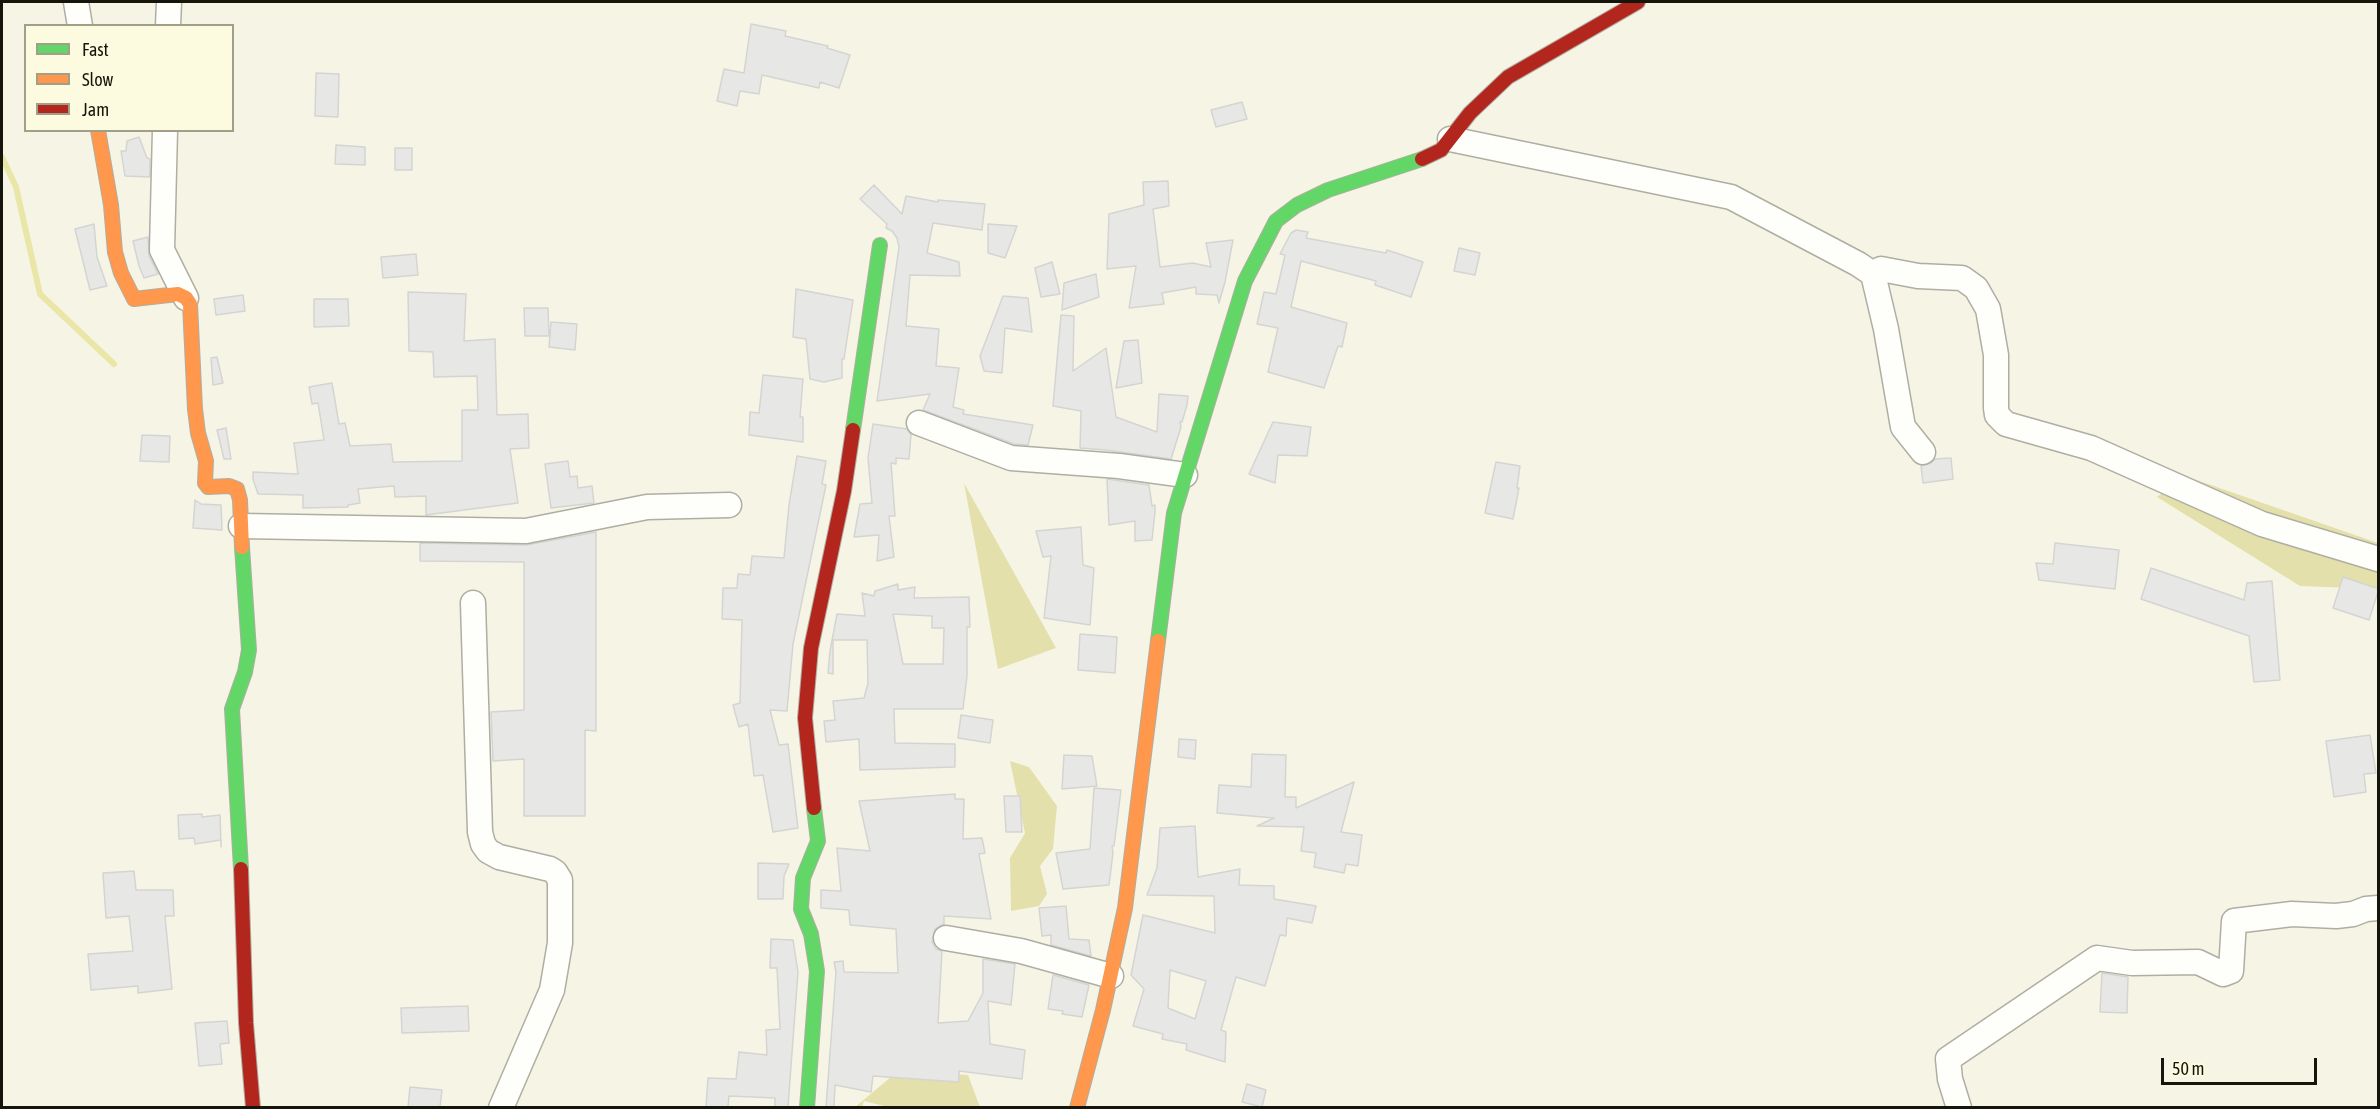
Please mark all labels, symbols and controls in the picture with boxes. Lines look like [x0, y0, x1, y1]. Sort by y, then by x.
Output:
legend [24, 24, 234, 132]
text: Fast [82, 39, 109, 60]
text: Slow [82, 69, 113, 90]
text: Jam [82, 99, 109, 120]
scale bar [2164, 1046, 2320, 1084]
text: 50 m [2172, 1058, 2204, 1079]

